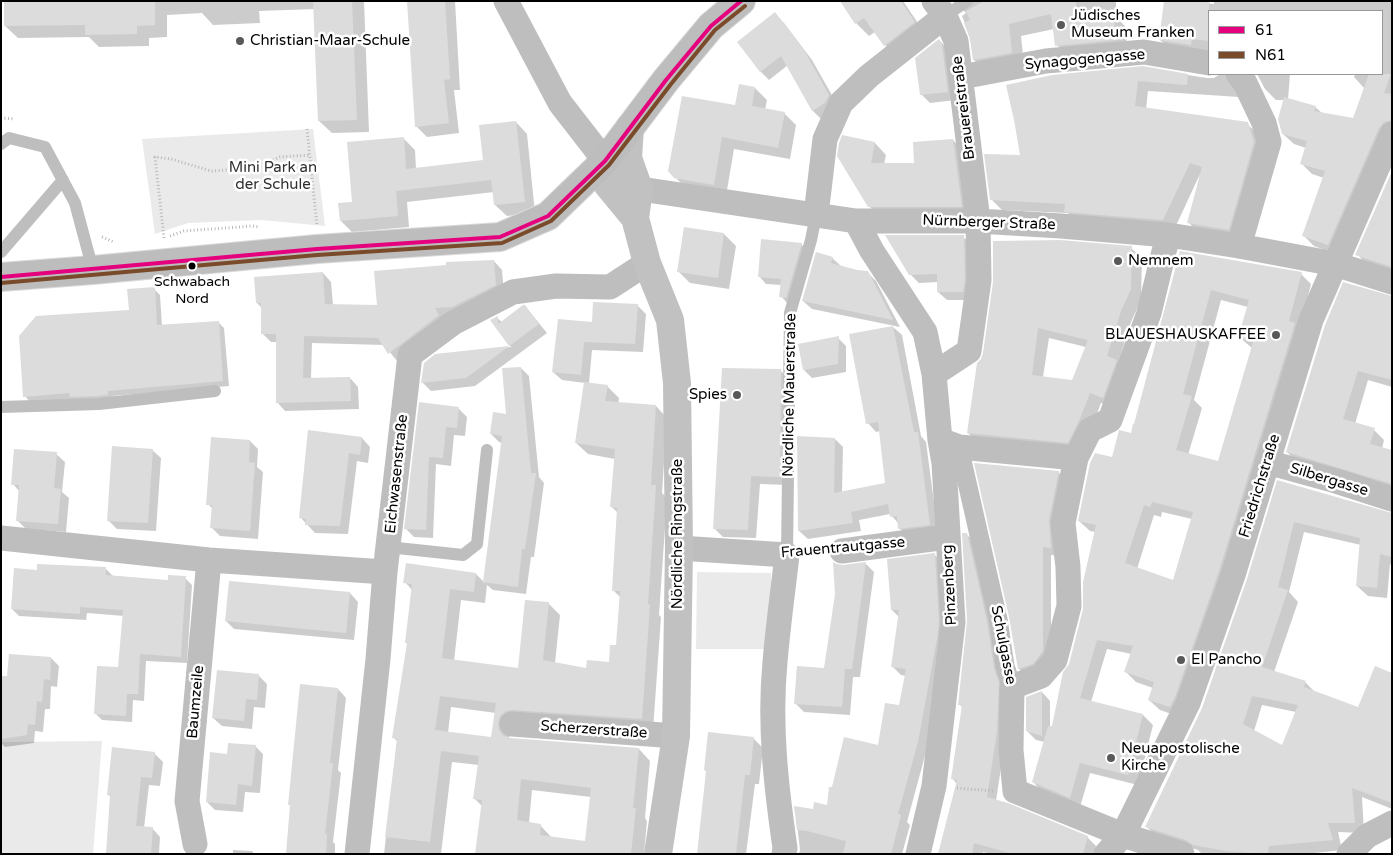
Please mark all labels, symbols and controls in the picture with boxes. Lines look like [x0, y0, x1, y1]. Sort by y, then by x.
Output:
place label: Jüdisches Museum Franken [1071, 7, 1195, 42]
legend [1208, 10, 1383, 75]
marker: Jüdisches Museum Franken [1055, 19, 1067, 31]
text: 61 [1255, 21, 1274, 39]
place label: Christian-Maar-Schule [250, 32, 410, 50]
marker: Christian-Maar-Schule [234, 35, 246, 47]
street label: Synagogengasse [1024, 46, 1146, 74]
text: N61 [1255, 46, 1286, 64]
street label: Brauereistraße [949, 55, 979, 161]
park label: Mini Park an der Schule [229, 159, 317, 194]
street label: Nürnberger Straße [922, 212, 1056, 234]
place label: Nemnem [1128, 252, 1193, 270]
marker: Nemnem [1112, 255, 1124, 267]
marker: Schwabach Nord [187, 261, 197, 271]
place label: Schwabach Nord [154, 274, 230, 306]
street label: Nördliche Mauerstraße [780, 313, 800, 477]
place label: BLAUESHAUSKAFFEE [1105, 326, 1266, 344]
marker: BLAUESHAUSKAFFEE [1270, 329, 1282, 341]
place label: Spies [689, 386, 727, 404]
marker: Spies [731, 389, 743, 401]
street label: Eichwasenstraße [382, 413, 412, 535]
street label: Friedrichstraße [1236, 432, 1284, 540]
street label: Nördliche Ringstraße [669, 459, 687, 609]
street label: Silbergasse [1288, 460, 1370, 500]
street label: Frauentrautgasse [780, 534, 906, 562]
street label: Pinzenberg [939, 544, 961, 626]
street label: Schulgasse [987, 604, 1019, 686]
place label: El Pancho [1191, 651, 1262, 669]
marker: El Pancho [1175, 654, 1187, 666]
street label: Baumzeile [184, 665, 208, 739]
street label: Scherzerstraße [540, 717, 648, 743]
place label: Neuapostolische Kirche [1121, 740, 1240, 775]
marker: Neuapostolische Kirche [1105, 752, 1117, 764]

